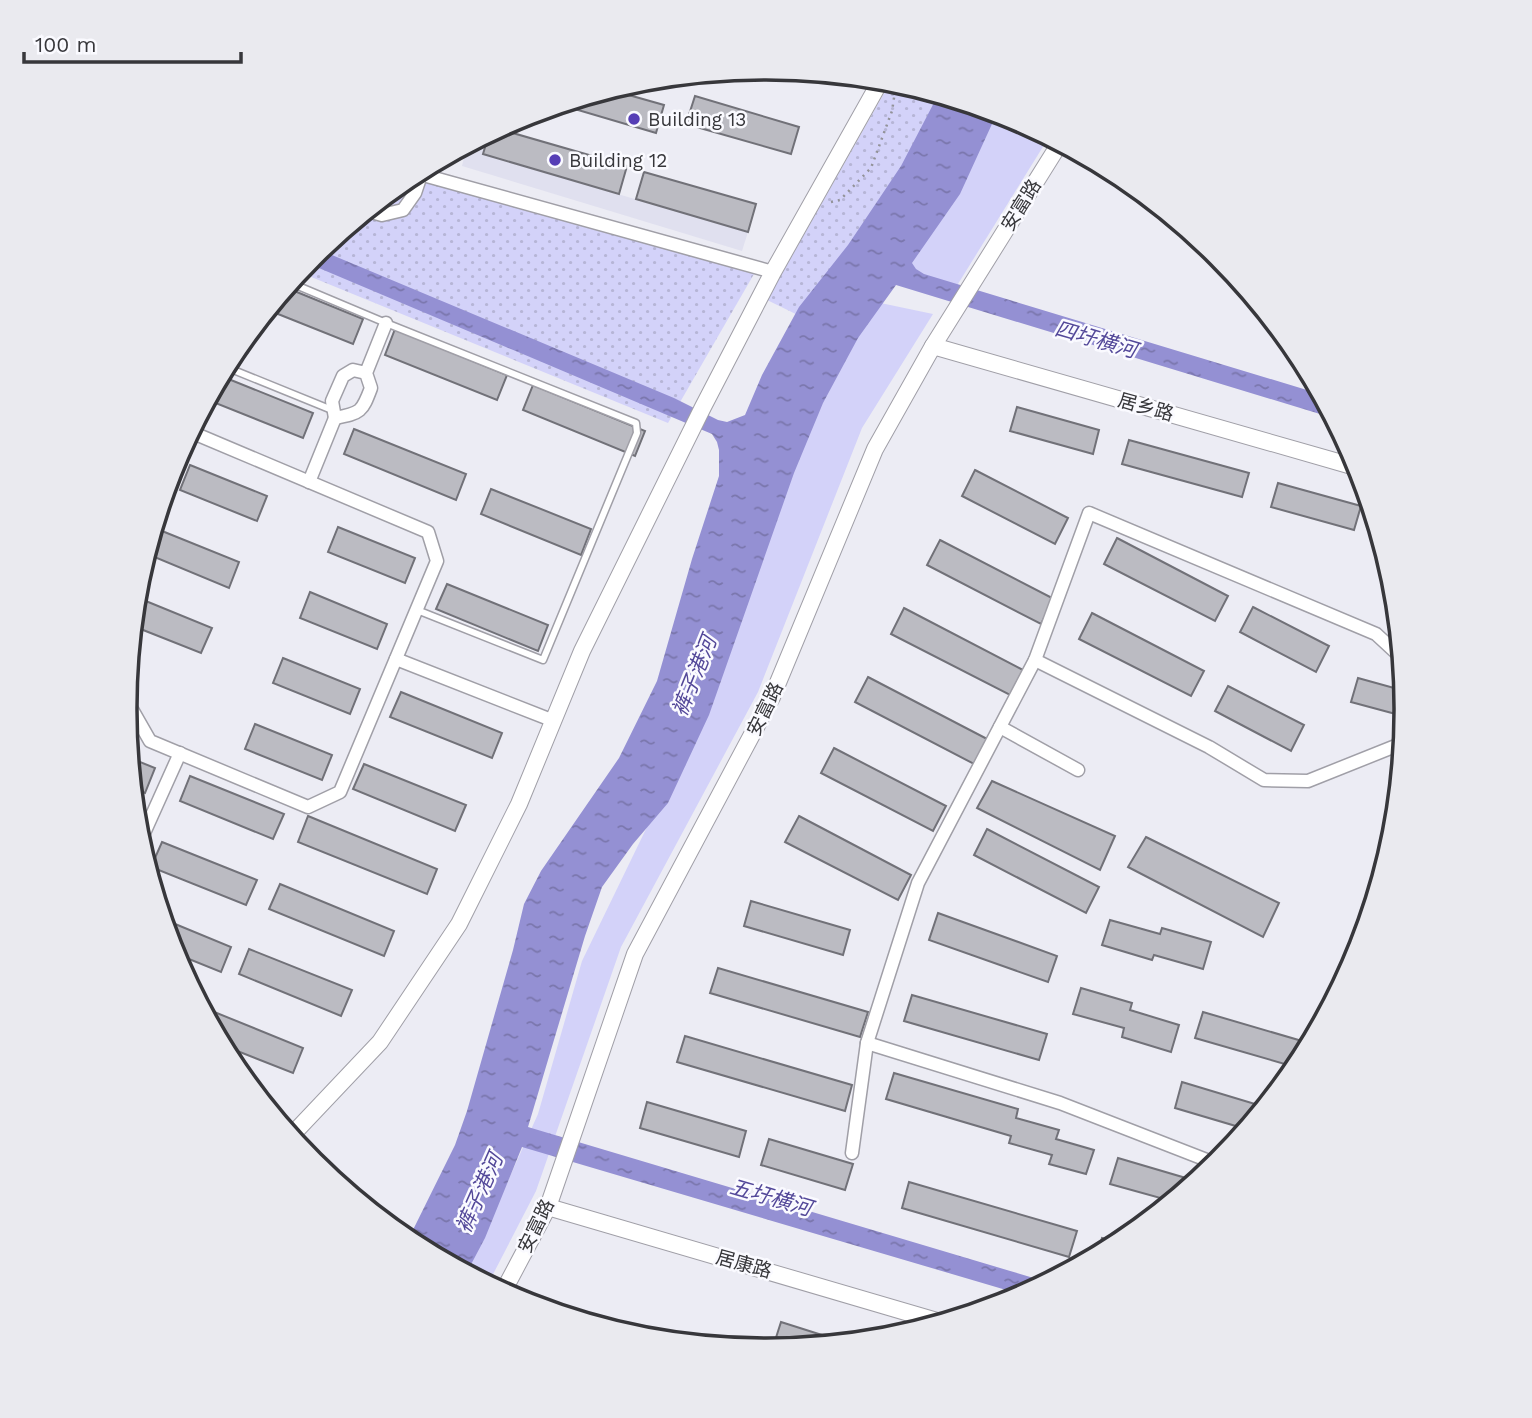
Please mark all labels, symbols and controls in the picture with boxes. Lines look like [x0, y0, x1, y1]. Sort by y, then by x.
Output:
scale bar [24, 21, 242, 65]
text: 100 m [35, 32, 97, 57]
place label: Building 13 [648, 108, 746, 131]
marker: Building 13 [626, 111, 642, 127]
place label: Building 12 [569, 149, 667, 172]
marker: Building 12 [547, 152, 563, 168]
street label: 安富路 [996, 175, 1046, 235]
water label: 四圩横河 [1052, 315, 1144, 364]
street label: 居乡路 [1115, 388, 1177, 426]
water label: 裤子港河 [667, 629, 723, 720]
street label: 安富路 [742, 678, 788, 740]
water label: 裤子港河 [450, 1146, 509, 1236]
water label: 五圩横河 [727, 1173, 819, 1222]
street label: 安富路 [513, 1195, 559, 1257]
street label: 居康路 [713, 1245, 775, 1283]

